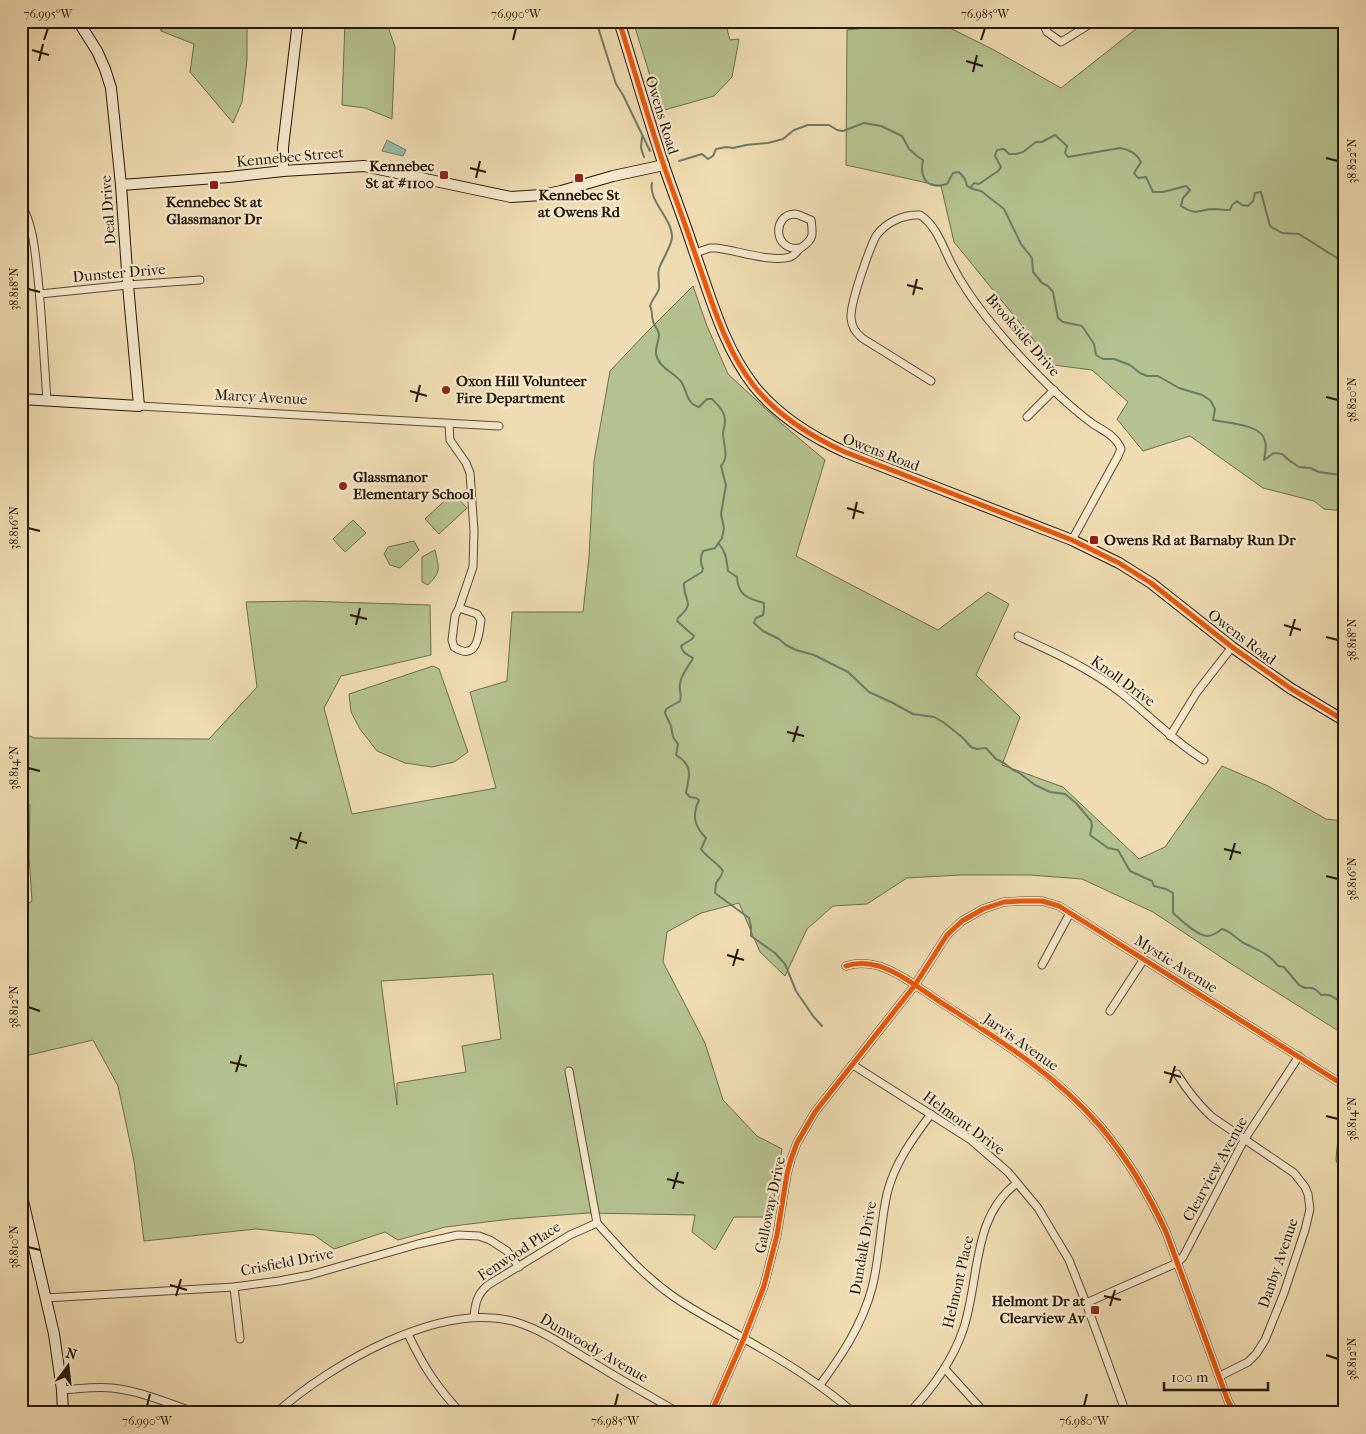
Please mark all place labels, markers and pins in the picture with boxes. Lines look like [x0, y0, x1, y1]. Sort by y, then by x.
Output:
place label: Kennebec St at #1100 [366, 157, 434, 192]
marker: Kennebec St at #1100 [438, 169, 450, 181]
marker: Kennebec St at Owens Rd [573, 172, 585, 184]
marker: Kennebec St at Glassmanor Dr [208, 179, 220, 191]
place label: Kennebec St at Owens Rd [538, 186, 621, 221]
place label: Kennebec St at Glassmanor Dr [166, 193, 263, 228]
place label: Oxon Hill Volunteer Fire Department [455, 372, 587, 407]
marker: Oxon Hill Volunteer Fire Department [440, 384, 452, 396]
place label: Glassmanor Elementary School [353, 468, 475, 503]
marker: Glassmanor Elementary School [337, 480, 349, 492]
place label: Owens Rd at Barnaby Run Dr [1104, 531, 1296, 549]
marker: Owens Rd at Barnaby Run Dr [1088, 534, 1100, 546]
place label: Helmont Dr at Clearview Av [991, 1292, 1086, 1327]
marker: Helmont Dr at Clearview Av [1089, 1304, 1101, 1316]

